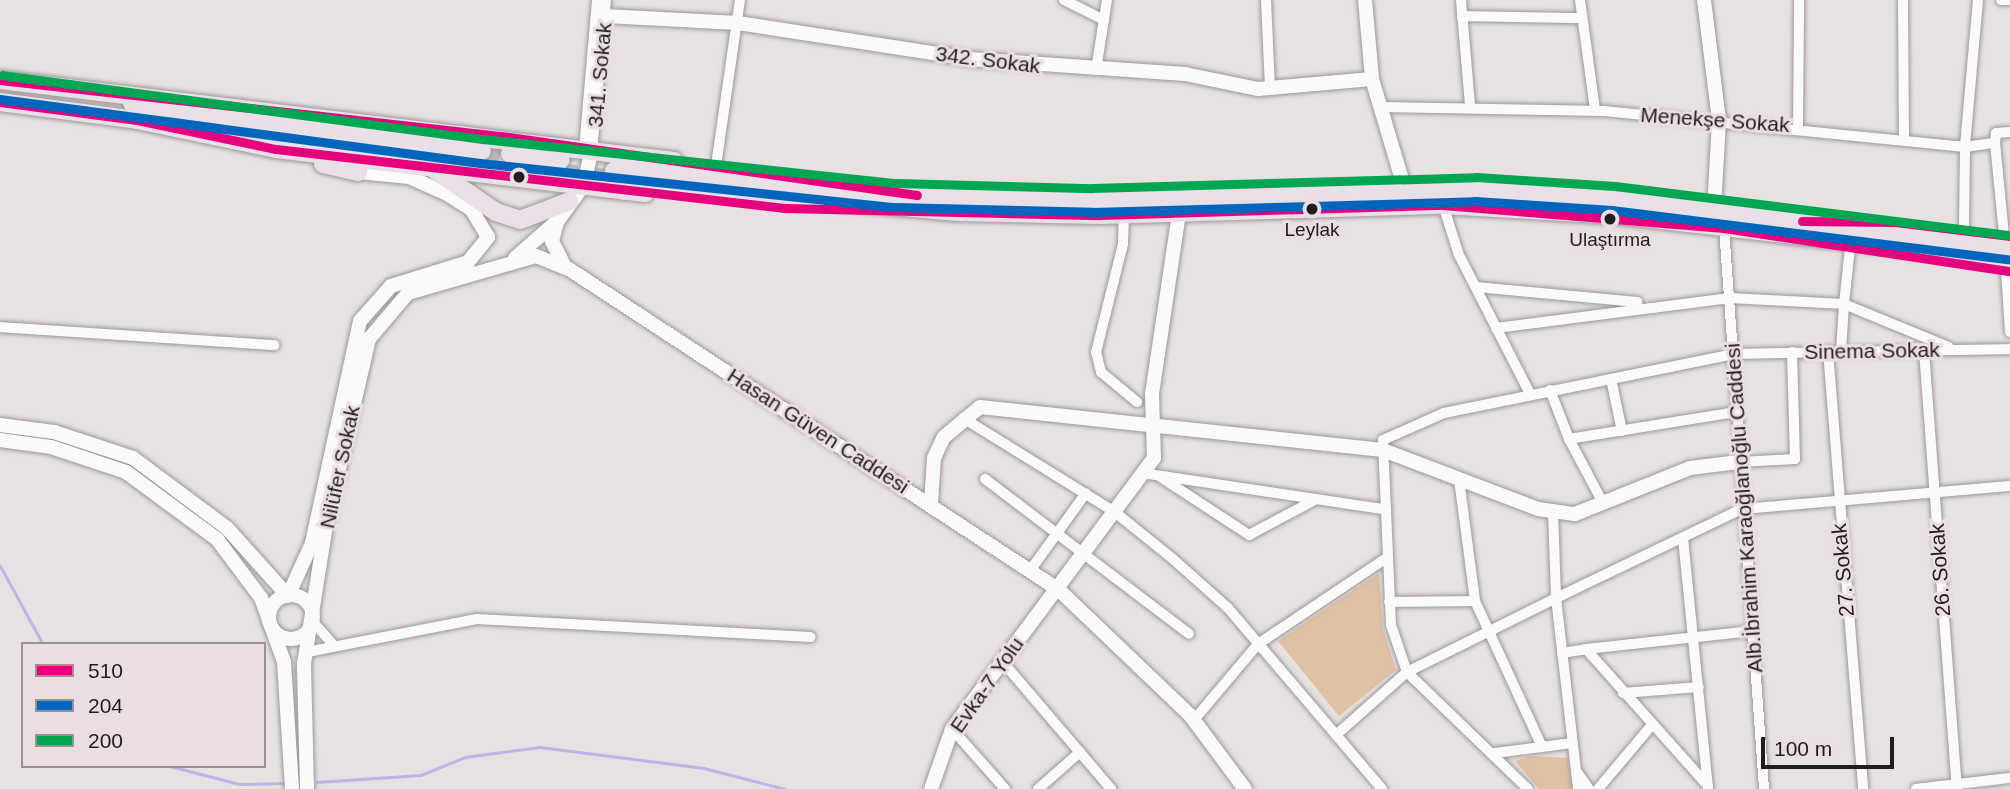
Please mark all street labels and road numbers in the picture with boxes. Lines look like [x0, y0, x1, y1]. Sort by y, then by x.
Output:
street label: 341. Sokak [583, 22, 617, 128]
street label: 342. Sokak [934, 41, 1042, 79]
street label: Menekşe Sokak [1640, 102, 1790, 138]
street label: Sinema Sokak [1804, 337, 1940, 365]
street label: Alb.İbrahim Karaoğlanoğlu Caddesi [1720, 342, 1768, 674]
street label: Hasan Güven Caddesi [723, 363, 913, 499]
street label: Nilüfer Sokak [315, 403, 365, 531]
street label: 27. Sokak [1826, 522, 1860, 618]
street label: 26. Sokak [1924, 523, 1956, 617]
street label: Evka-7 Yolu [945, 632, 1029, 738]

